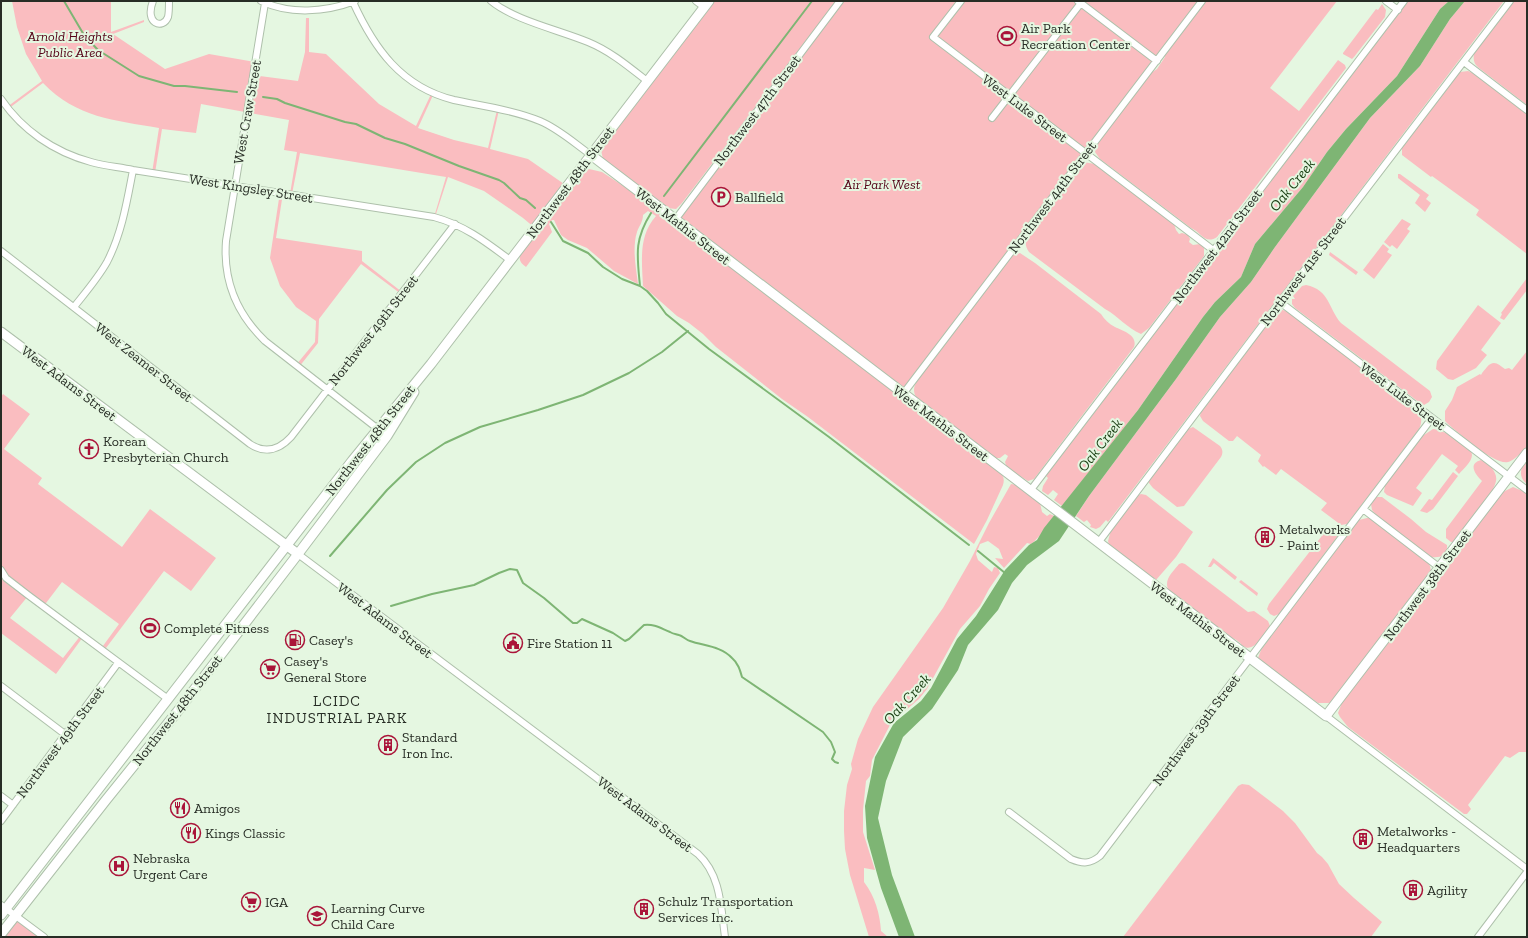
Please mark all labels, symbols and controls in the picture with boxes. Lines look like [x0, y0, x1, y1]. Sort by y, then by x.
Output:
place label: Air Park Recreation Center [1021, 20, 1131, 53]
sports icon: Air Park Recreation Center [996, 25, 1018, 47]
park label: Arnold Heights Public Area [26, 28, 113, 61]
street label: Northwest 47th Street [710, 51, 805, 169]
street label: West Craw Street [230, 58, 265, 165]
street label: West Luke Street [979, 71, 1071, 147]
street label: Northwest 48th Street [523, 122, 618, 242]
street label: Northwest 44th Street [1005, 137, 1100, 257]
water label: Oak Creek [1265, 155, 1319, 215]
street label: West Kingsley Street [188, 170, 315, 207]
park label: Air Park West [842, 176, 921, 193]
street label: West Mathis Street [632, 184, 734, 269]
street label: Northwest 42nd Street [1169, 185, 1266, 307]
parking icon: Ballfield [710, 186, 732, 208]
place label: Ballfield [735, 189, 784, 206]
street label: Northwest 41st Street [1257, 213, 1350, 329]
street label: Northwest 49th Street [325, 271, 422, 389]
street label: West Zeamer Street [91, 319, 197, 406]
street label: West Adams Street [18, 342, 120, 425]
street label: West Luke Street [1357, 359, 1449, 435]
street label: Northwest 48th Street [322, 381, 419, 499]
street label: West Mathis Street [889, 382, 993, 465]
water label: Oak Creek [1074, 415, 1126, 475]
place label: Korean Presbyterian Church [103, 433, 229, 466]
church icon: Korean Presbyterian Church [78, 438, 100, 460]
place label: Metalworks - Paint [1279, 521, 1350, 554]
building icon: Metalworks - Paint [1254, 526, 1276, 548]
street label: Northwest 38th Street [1380, 526, 1475, 644]
street label: West Mathis Street [1146, 578, 1250, 661]
street label: West Adams Street [334, 579, 436, 662]
sports icon: Complete Fitness [139, 617, 161, 639]
place label: Complete Fitness [164, 620, 269, 637]
fuel station icon: Casey's [284, 629, 306, 651]
place label: Casey's [309, 632, 353, 649]
public building icon: Fire Station 11 [502, 632, 524, 654]
place label: Fire Station 11 [527, 635, 613, 652]
street label: Northwest 48th Street [129, 651, 226, 769]
place label: Casey's General Store [284, 653, 367, 686]
supermarket icon: Casey's General Store [259, 658, 281, 680]
water label: Oak Creek [879, 670, 935, 728]
street label: Northwest 39th Street [1149, 671, 1244, 789]
street label: Northwest 49th Street [13, 682, 108, 802]
district label: LCIDC INDUSTRIAL PARK [267, 692, 407, 727]
place label: Standard Iron Inc. [402, 729, 458, 762]
building icon: Standard Iron Inc. [377, 734, 399, 756]
street label: West Adams Street [594, 773, 696, 856]
restaurant icon: Amigos [169, 797, 191, 819]
place label: Amigos [194, 800, 240, 817]
restaurant icon: Kings Classic [180, 822, 202, 844]
place label: Metalworks - Headquarters [1377, 823, 1460, 856]
place label: Kings Classic [205, 825, 285, 842]
building icon: Metalworks - Headquarters [1352, 828, 1374, 850]
place label: Nebraska Urgent Care [133, 850, 208, 883]
hospital icon: Nebraska Urgent Care [108, 855, 130, 877]
building icon: Agility [1402, 879, 1424, 901]
place label: Agility [1427, 882, 1468, 899]
supermarket icon: IGA [240, 891, 262, 913]
place label: Schulz Transportation Services Inc. [658, 893, 793, 926]
place label: IGA [265, 894, 289, 911]
building icon: Schulz Transportation Services Inc. [633, 898, 655, 920]
place label: Learning Curve Child Care [331, 900, 425, 933]
school or university icon: Learning Curve Child Care [306, 905, 328, 927]

